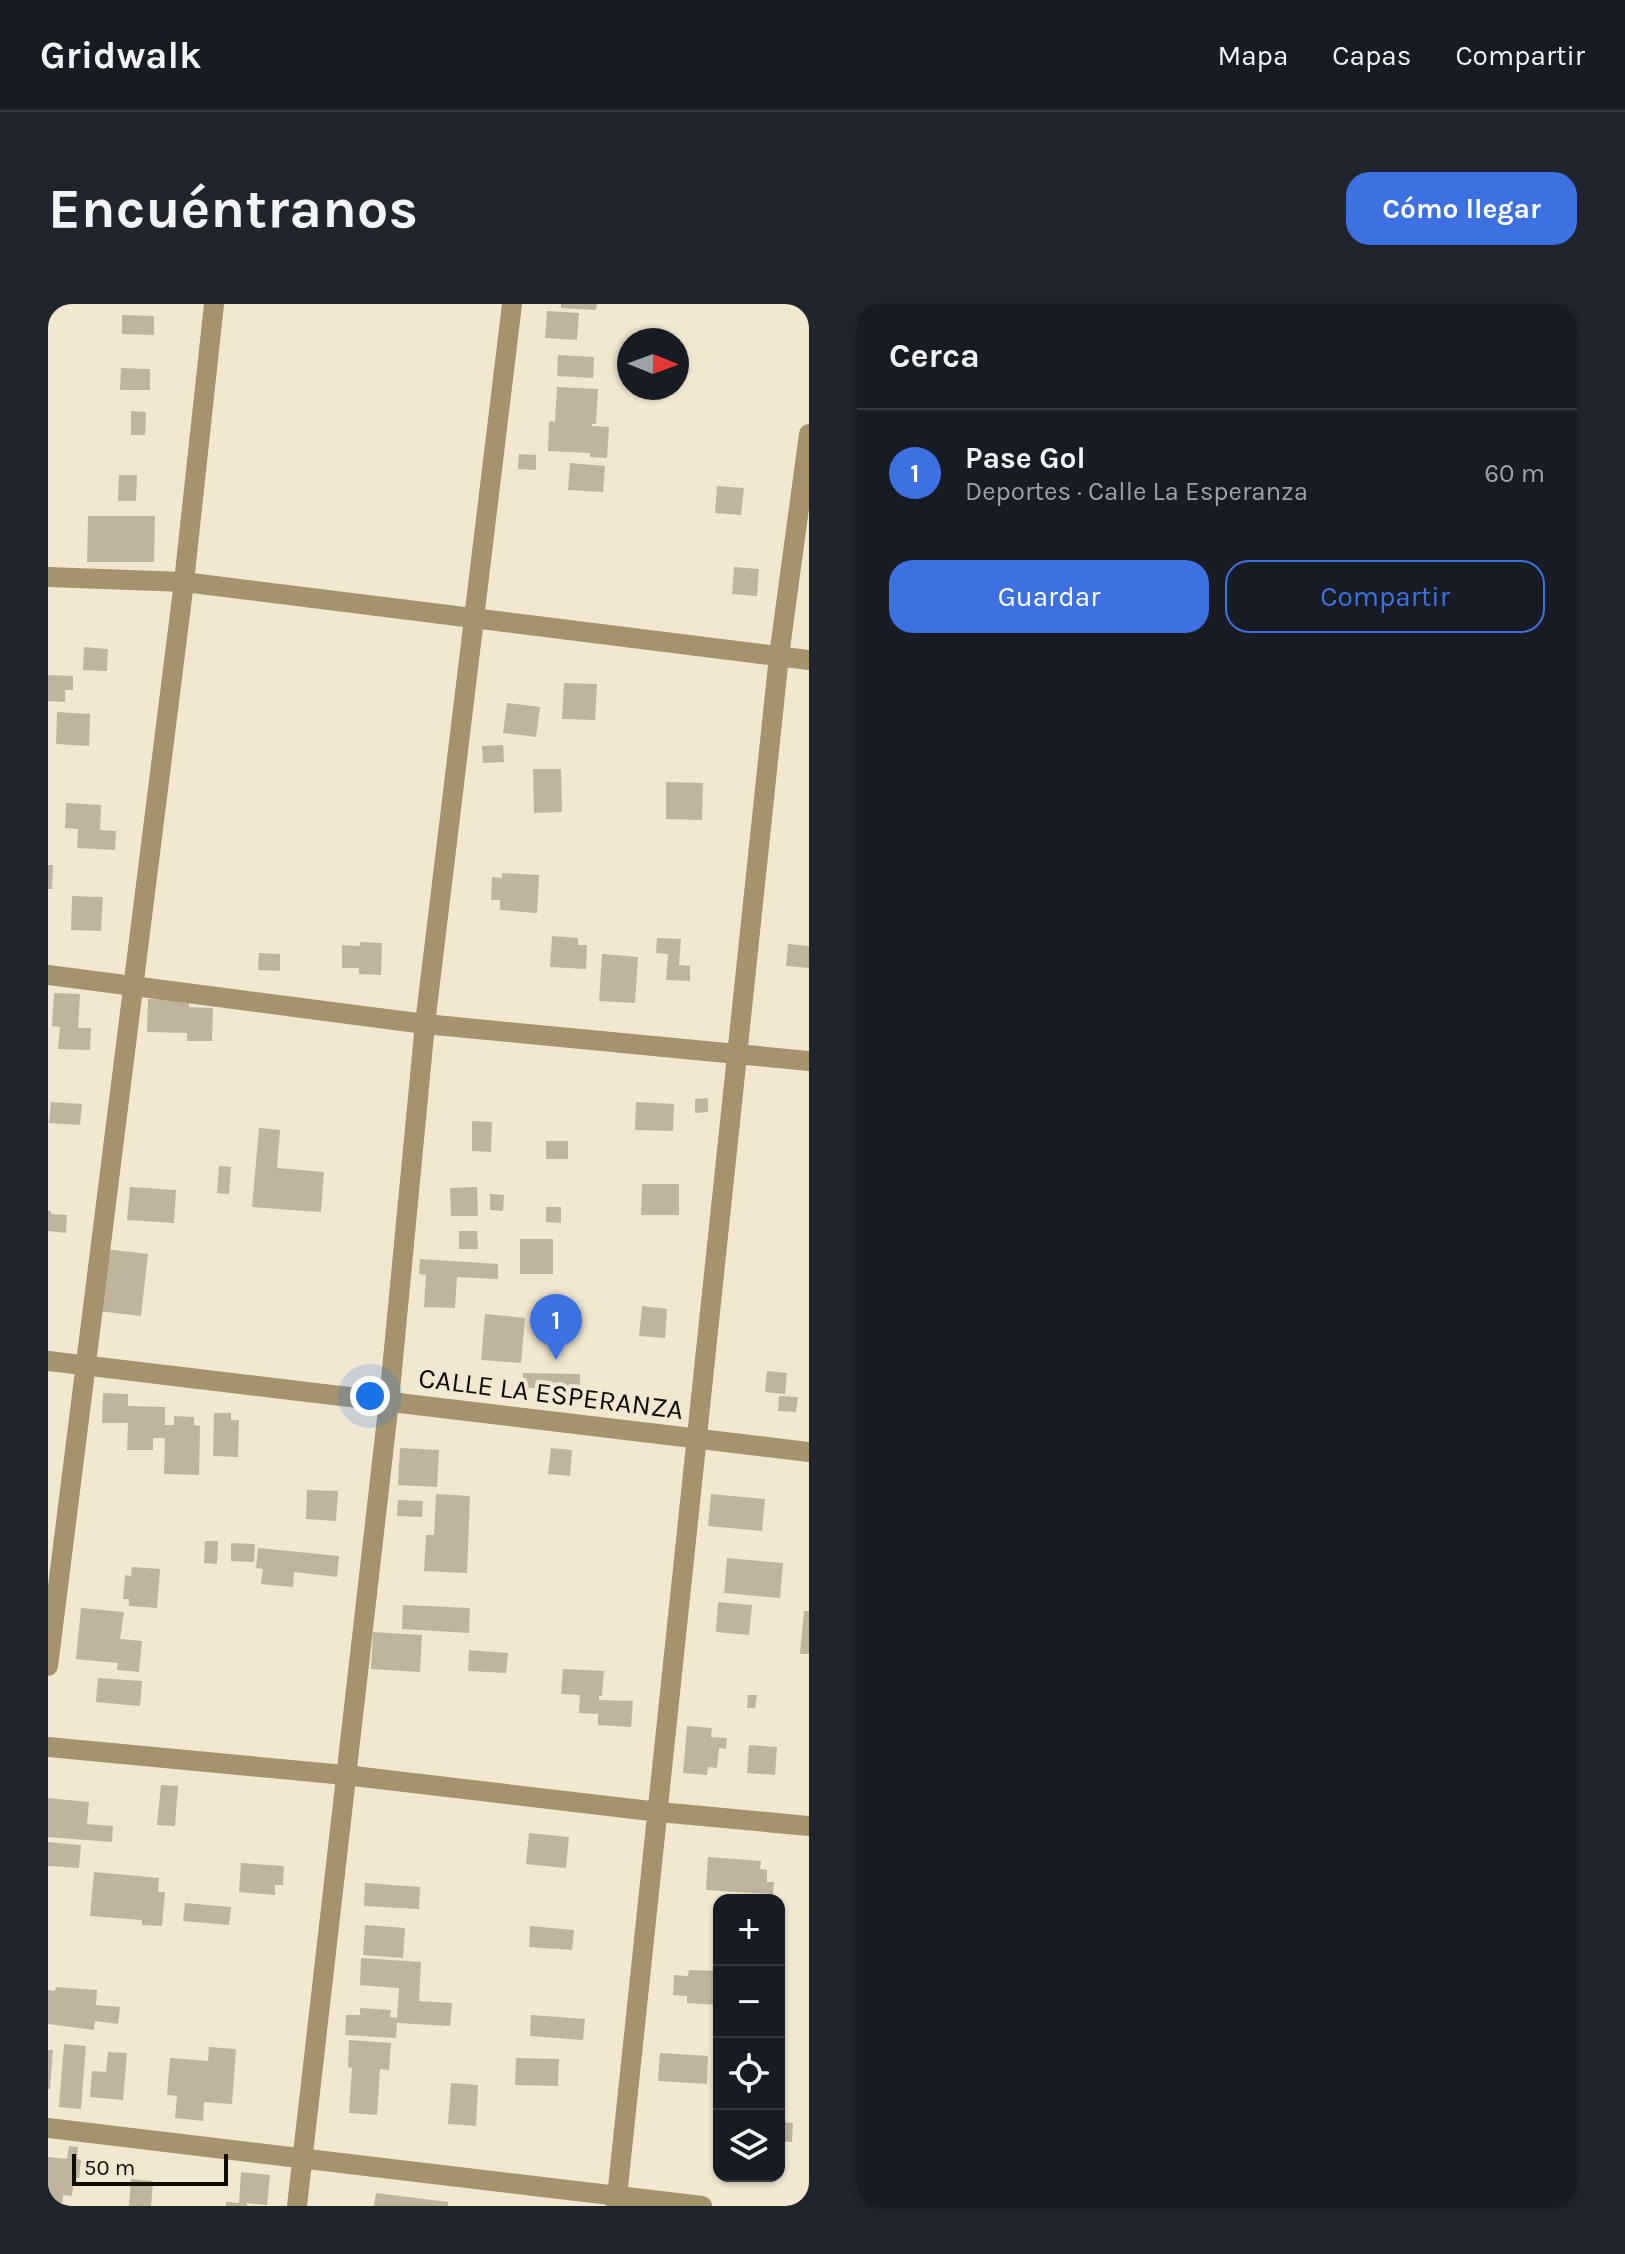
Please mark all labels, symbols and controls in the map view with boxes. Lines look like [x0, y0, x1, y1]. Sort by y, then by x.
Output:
text: Gridwalk [40, 33, 202, 78]
text: Mapa [1217, 39, 1288, 72]
text: Capas [1332, 39, 1411, 72]
text: Compartir [1455, 39, 1585, 72]
button: Cómo llegar [1346, 172, 1577, 245]
text: Encuéntranos [48, 176, 418, 241]
north arrow [617, 328, 689, 400]
text: Cerca [889, 336, 980, 376]
text: Pase Gol [965, 440, 1086, 476]
text: 1 [910, 458, 920, 489]
text: 60 m [1484, 458, 1545, 489]
text: Deportes · Calle La Esperanza [965, 476, 1308, 507]
button: Guardar [889, 560, 1209, 633]
button: Compartir [1225, 560, 1545, 633]
pin: 1 [530, 1294, 582, 1360]
street label: CALLE LA ESPERANZA [417, 1361, 685, 1426]
your location [350, 1376, 390, 1416]
map controls [713, 1894, 785, 2182]
button: + [713, 1894, 785, 1966]
button: − [713, 1966, 785, 2038]
button: locate [713, 2038, 785, 2110]
button: layers [713, 2110, 785, 2182]
scale bar [72, 2150, 228, 2186]
text: 50 m [84, 2155, 135, 2181]

